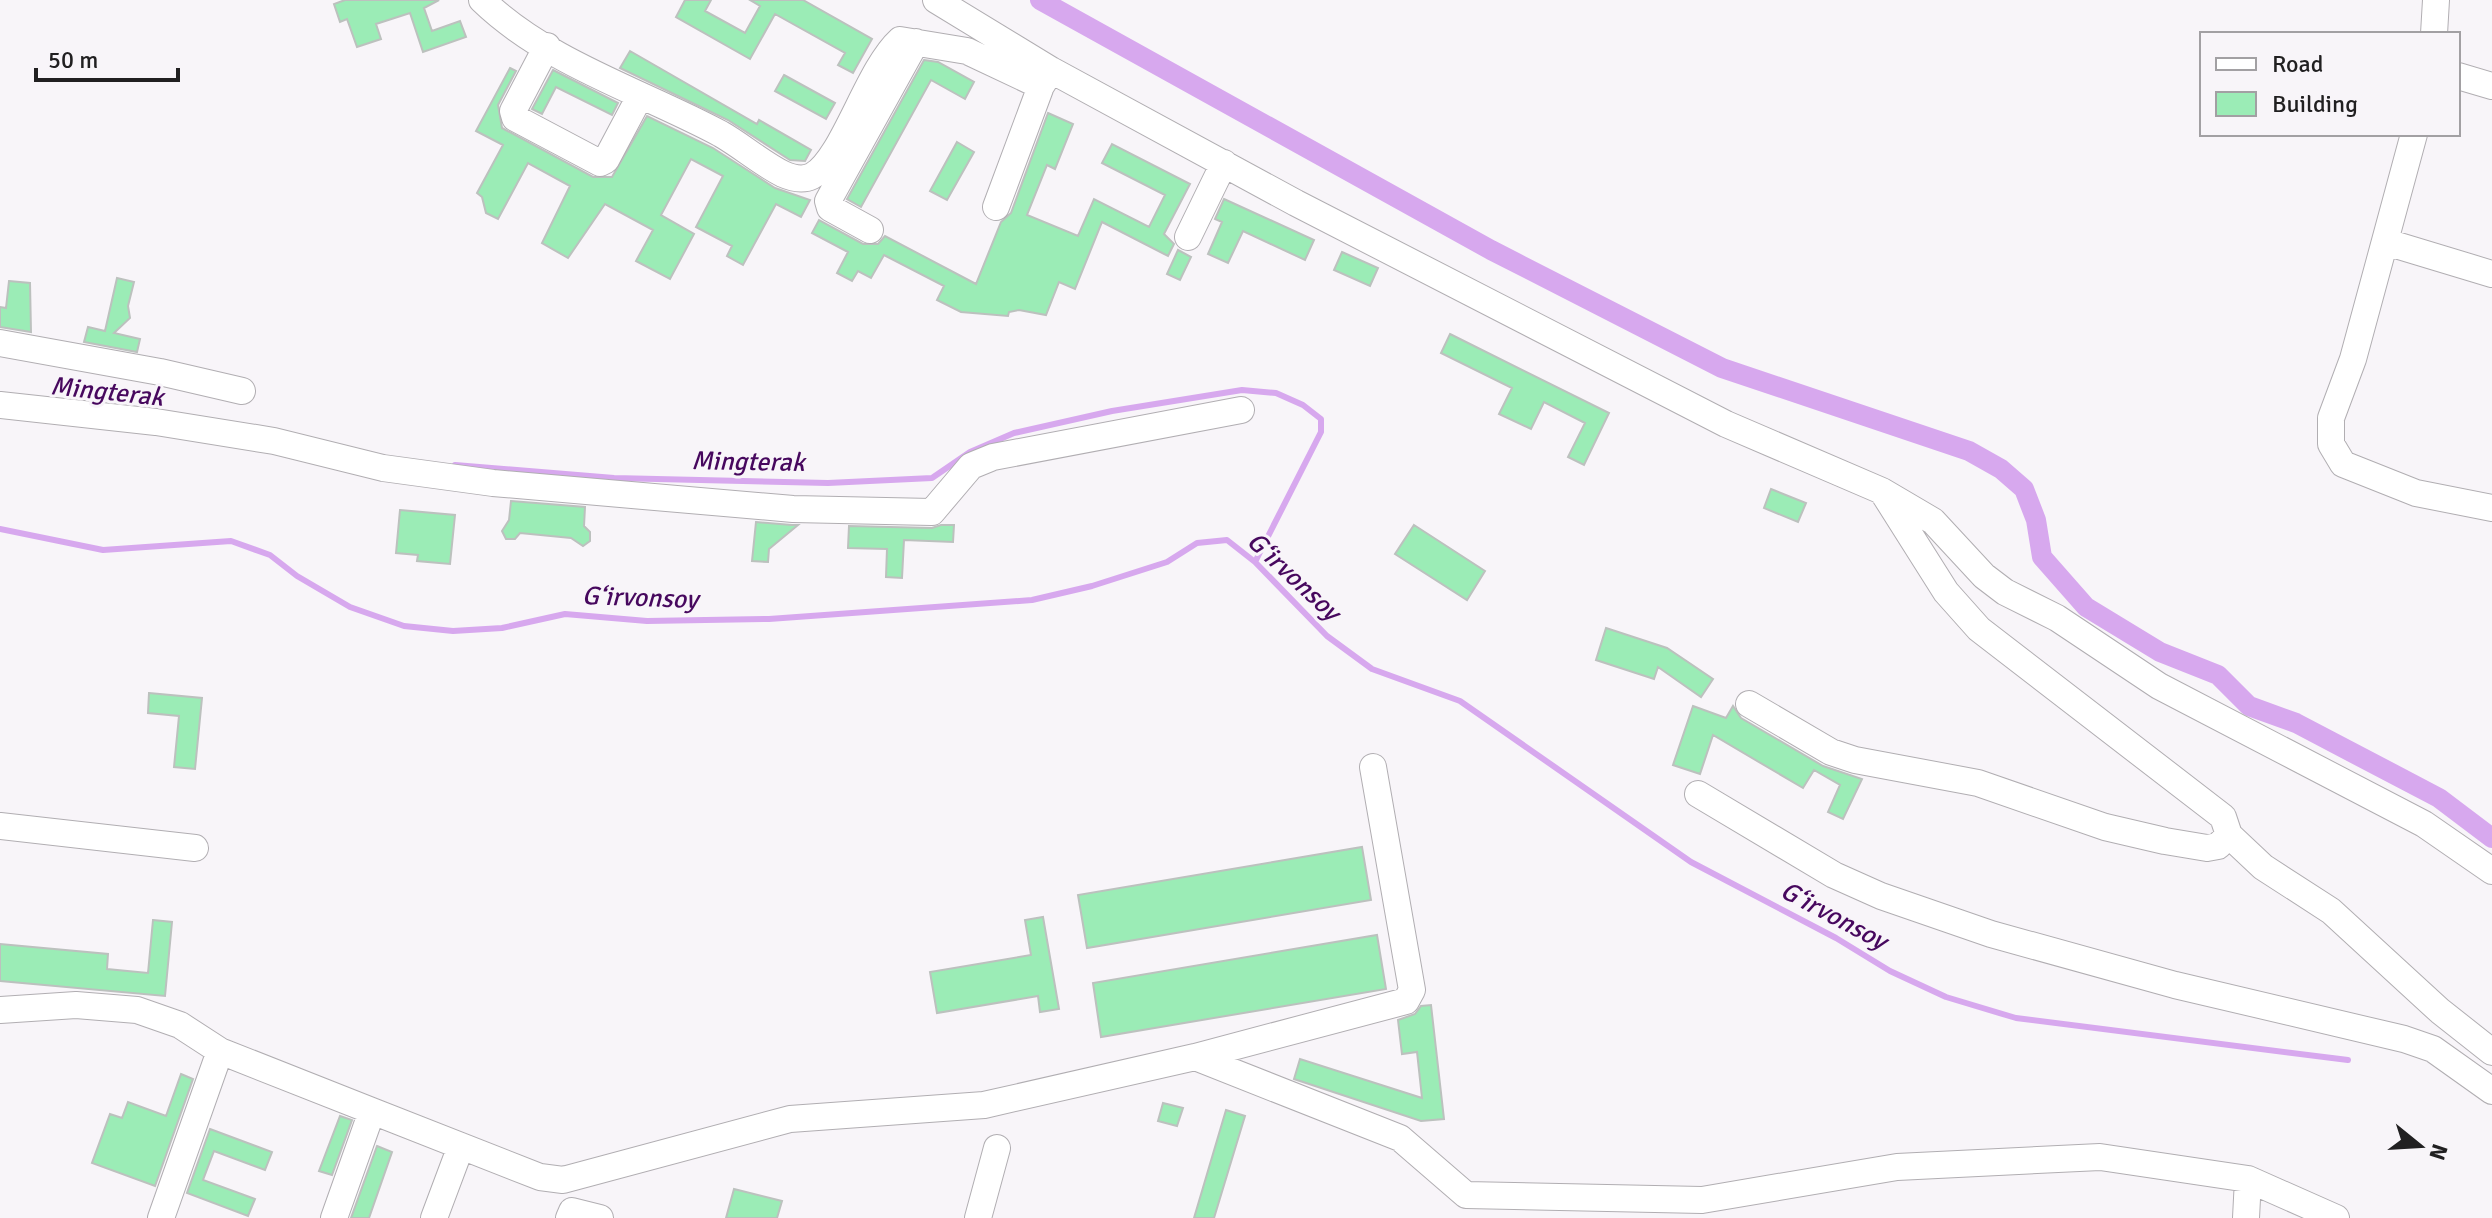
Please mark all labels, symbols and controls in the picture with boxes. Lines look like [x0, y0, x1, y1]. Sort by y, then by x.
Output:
scale bar [36, 32, 178, 82]
legend [2200, 32, 2460, 136]
text: 50 m [48, 45, 98, 75]
text: Road [2272, 49, 2323, 79]
text: Building [2272, 89, 2358, 119]
water label: Mingterak [49, 370, 167, 414]
water label: Mingterak [691, 445, 807, 479]
water label: G‘irvonsoy [1240, 526, 1349, 630]
water label: G‘irvonsoy [582, 580, 701, 616]
water label: G‘irvonsoy [1775, 875, 1895, 959]
north arrow [2380, 1106, 2460, 1186]
text: N [2423, 1141, 2454, 1163]

